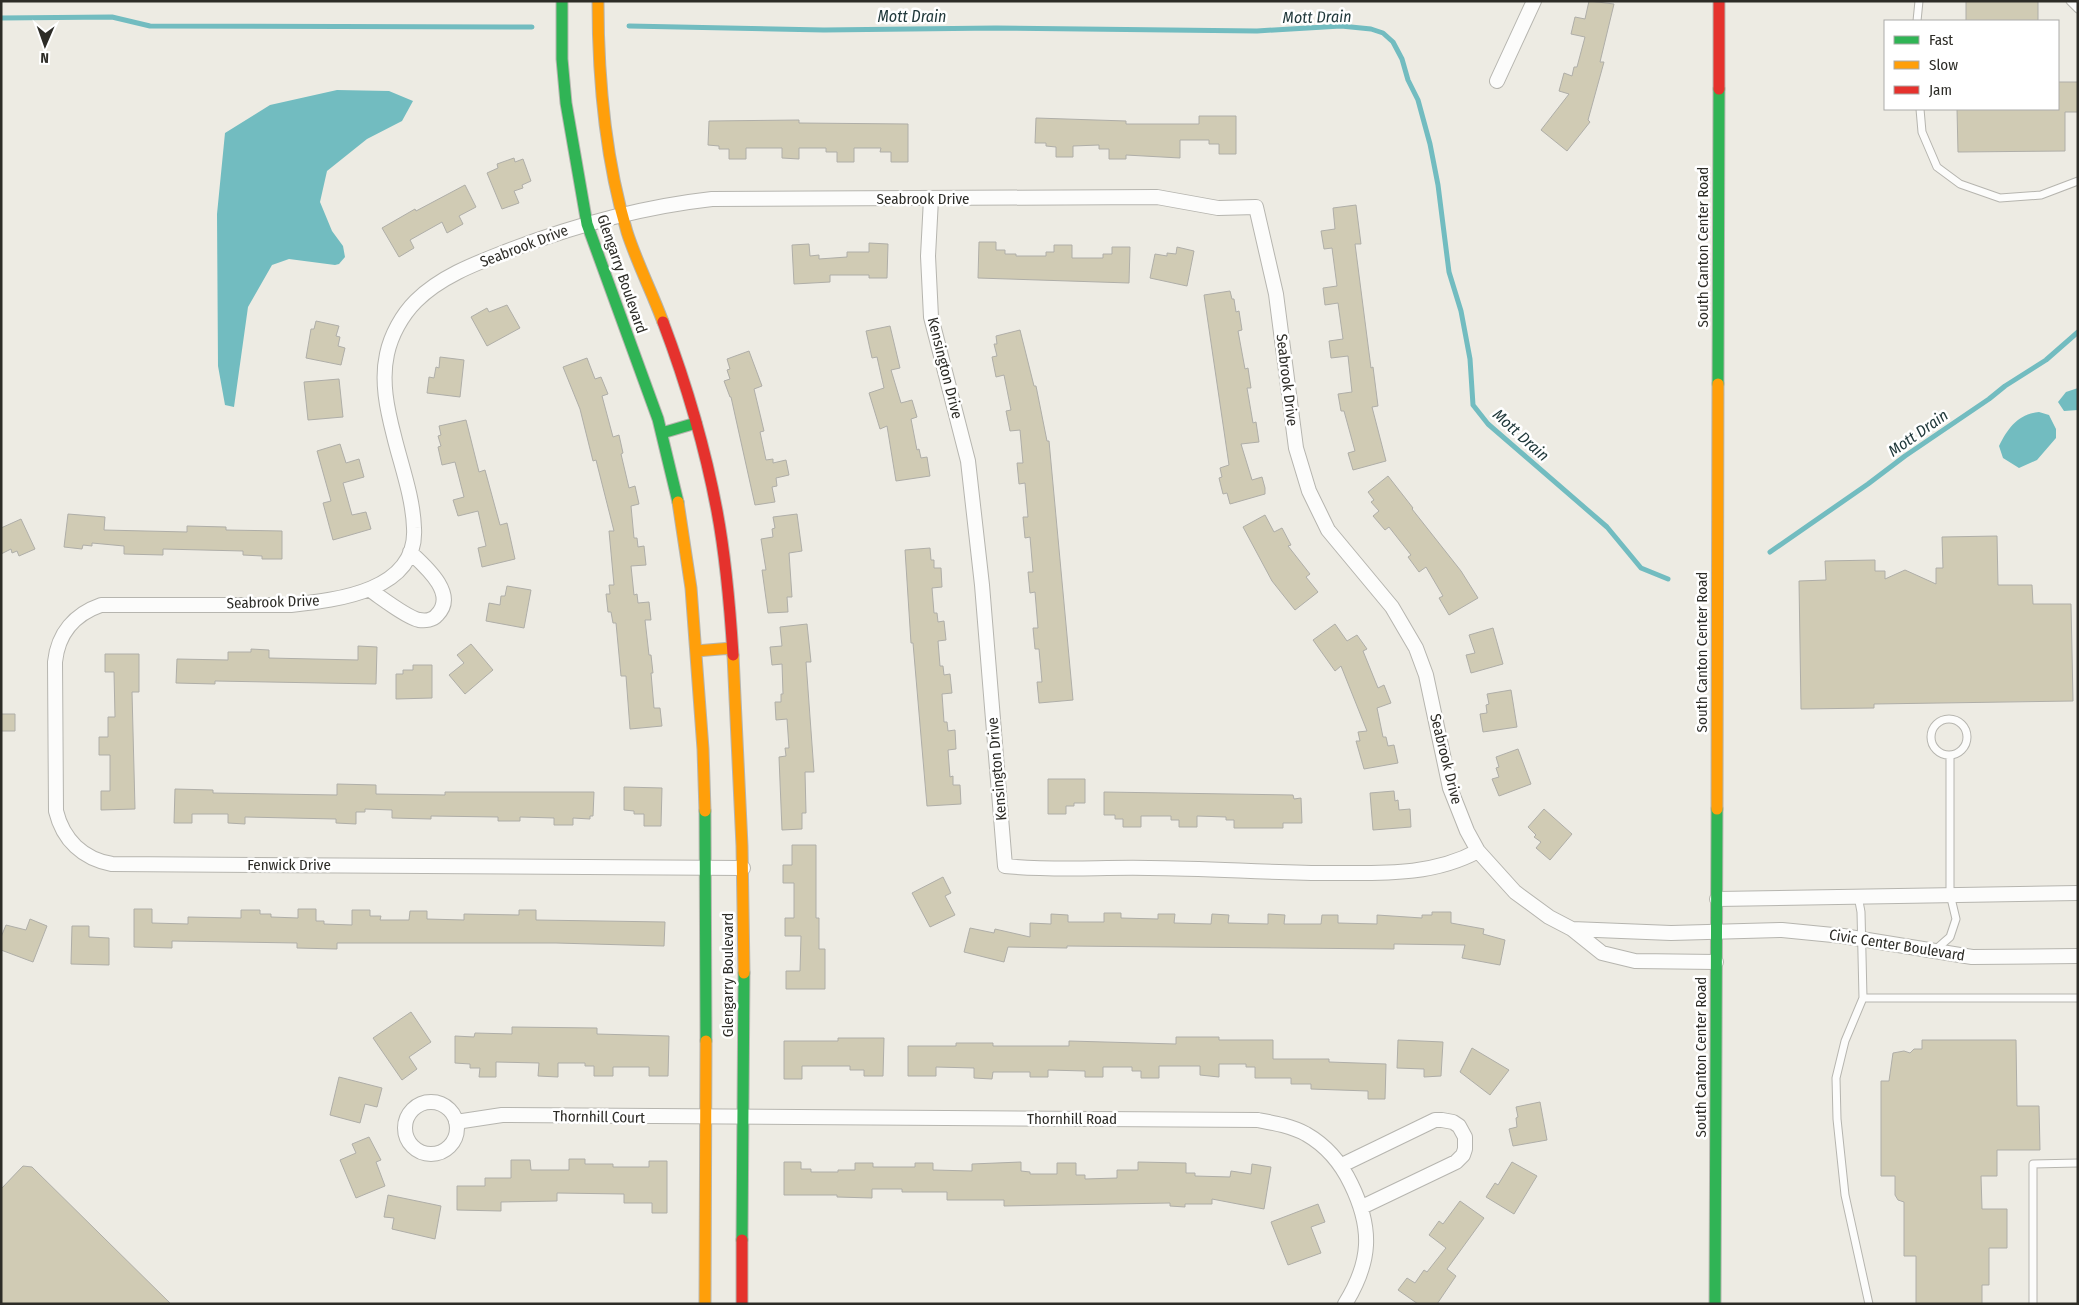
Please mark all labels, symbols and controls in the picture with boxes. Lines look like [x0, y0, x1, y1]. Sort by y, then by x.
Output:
water label: Mott Drain [878, 7, 946, 26]
water label: Mott Drain [1282, 7, 1352, 27]
north arrow [20, 20, 70, 70]
legend [1884, 20, 2059, 110]
text: Fast [1929, 31, 1953, 49]
text: N [40, 49, 49, 66]
text: Slow [1929, 56, 1958, 74]
text: Jam [1929, 81, 1952, 99]
street label: South Canton Center Road [1694, 167, 1712, 327]
street label: Seabrook Drive [877, 190, 969, 208]
street label: Glengarry Boulevard [593, 212, 651, 336]
street label: Seabrook Drive [477, 221, 571, 271]
street label: Kensington Drive [924, 315, 966, 421]
street label: Seabrook Drive [1272, 333, 1302, 427]
water label: Mott Drain [1489, 405, 1553, 465]
water label: Mott Drain [1884, 405, 1952, 461]
street label: South Canton Center Road [1693, 572, 1711, 732]
street label: Seabrook Drive [226, 591, 320, 613]
street label: Seabrook Drive [1426, 712, 1466, 806]
street label: Kensington Drive [984, 716, 1010, 822]
street label: Fenwick Drive [247, 856, 331, 874]
street label: Glengarry Boulevard [719, 913, 737, 1037]
street label: Civic Center Boulevard [1828, 925, 1966, 965]
street label: South Canton Center Road [1692, 977, 1710, 1137]
street label: Thornhill Court [553, 1107, 645, 1127]
street label: Thornhill Road [1027, 1110, 1117, 1128]

